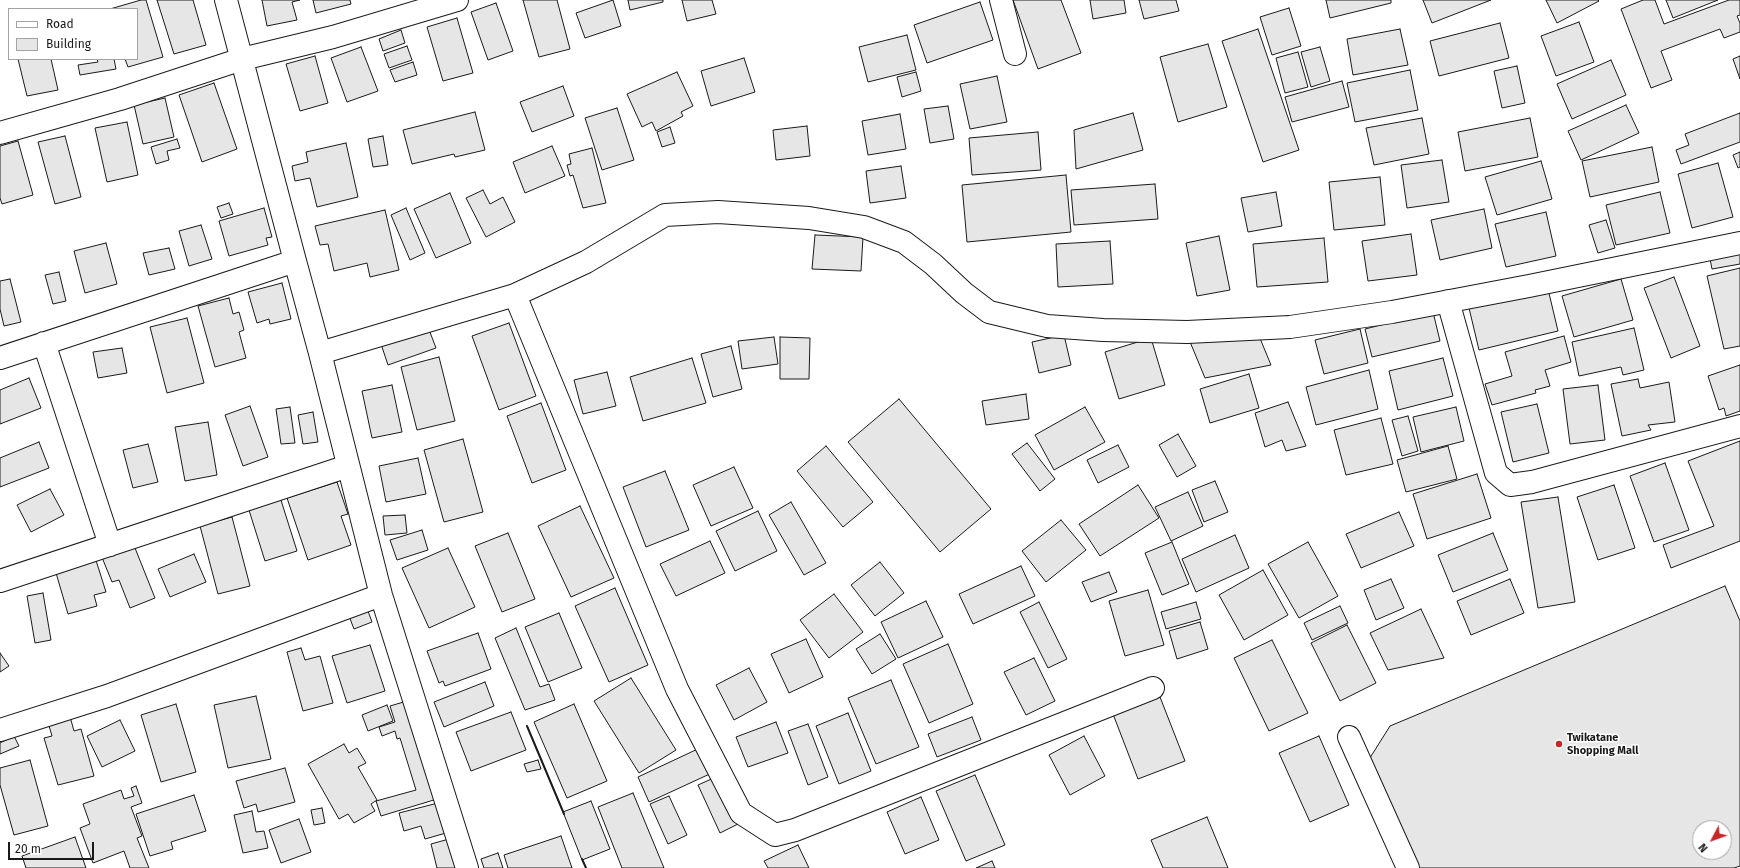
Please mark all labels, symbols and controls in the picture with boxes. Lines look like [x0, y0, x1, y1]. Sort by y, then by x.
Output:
legend [8, 8, 138, 60]
text: Road [46, 17, 74, 31]
text: Building [46, 37, 91, 51]
place label: Twikatane Shopping Mall [1567, 731, 1638, 757]
marker: Twikatane Shopping Mall [1554, 739, 1564, 749]
north arrow [1692, 820, 1732, 860]
scale bar [10, 834, 96, 860]
text: N [1696, 841, 1711, 855]
text: 20 m [15, 842, 41, 856]

